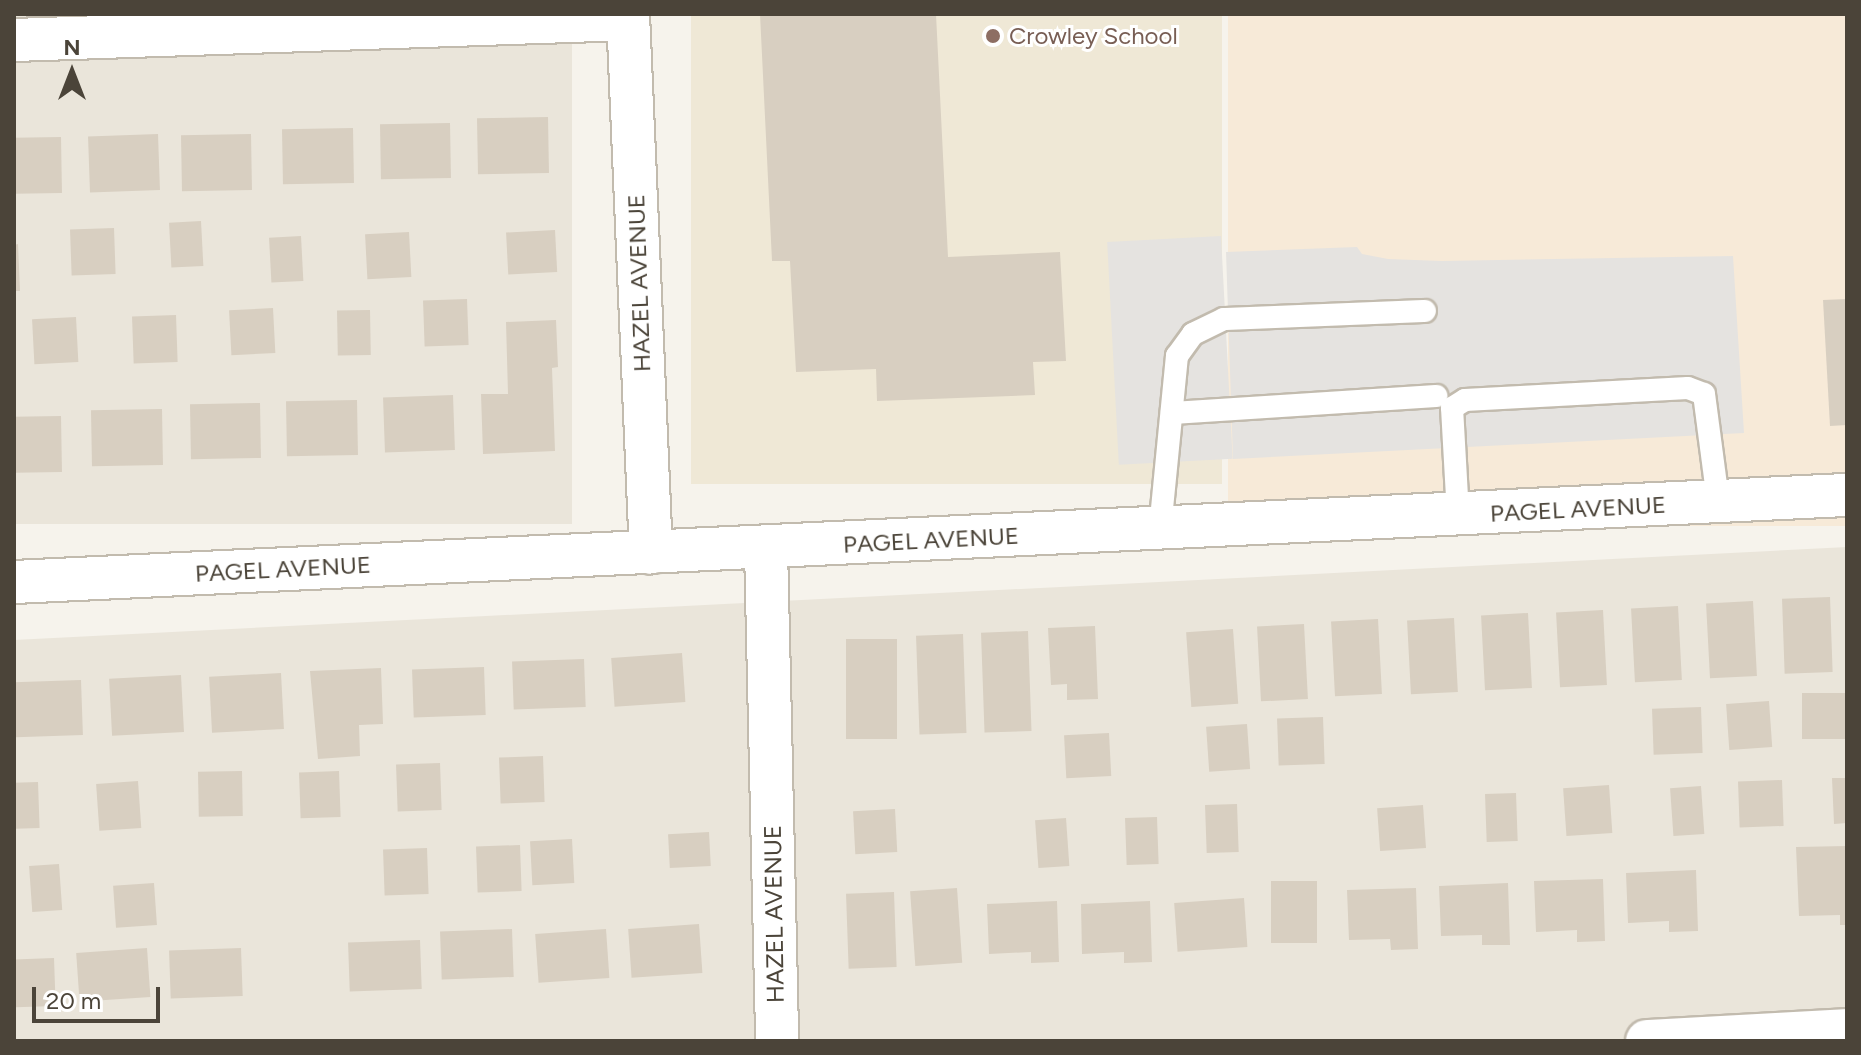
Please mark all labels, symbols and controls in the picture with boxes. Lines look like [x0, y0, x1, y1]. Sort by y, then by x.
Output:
place label: Crowley School [1009, 22, 1178, 50]
marker: Crowley School [984, 27, 1002, 45]
north arrow [32, 32, 112, 112]
text: N [63, 34, 81, 61]
street label: HAZEL AVENUE [622, 194, 656, 372]
street label: PAGEL AVENUE [1489, 490, 1667, 528]
street label: PAGEL AVENUE [842, 521, 1020, 559]
street label: PAGEL AVENUE [194, 550, 372, 588]
street label: HAZEL AVENUE [758, 825, 790, 1003]
scale bar [36, 971, 164, 1021]
text: 20 m [46, 986, 101, 1015]

